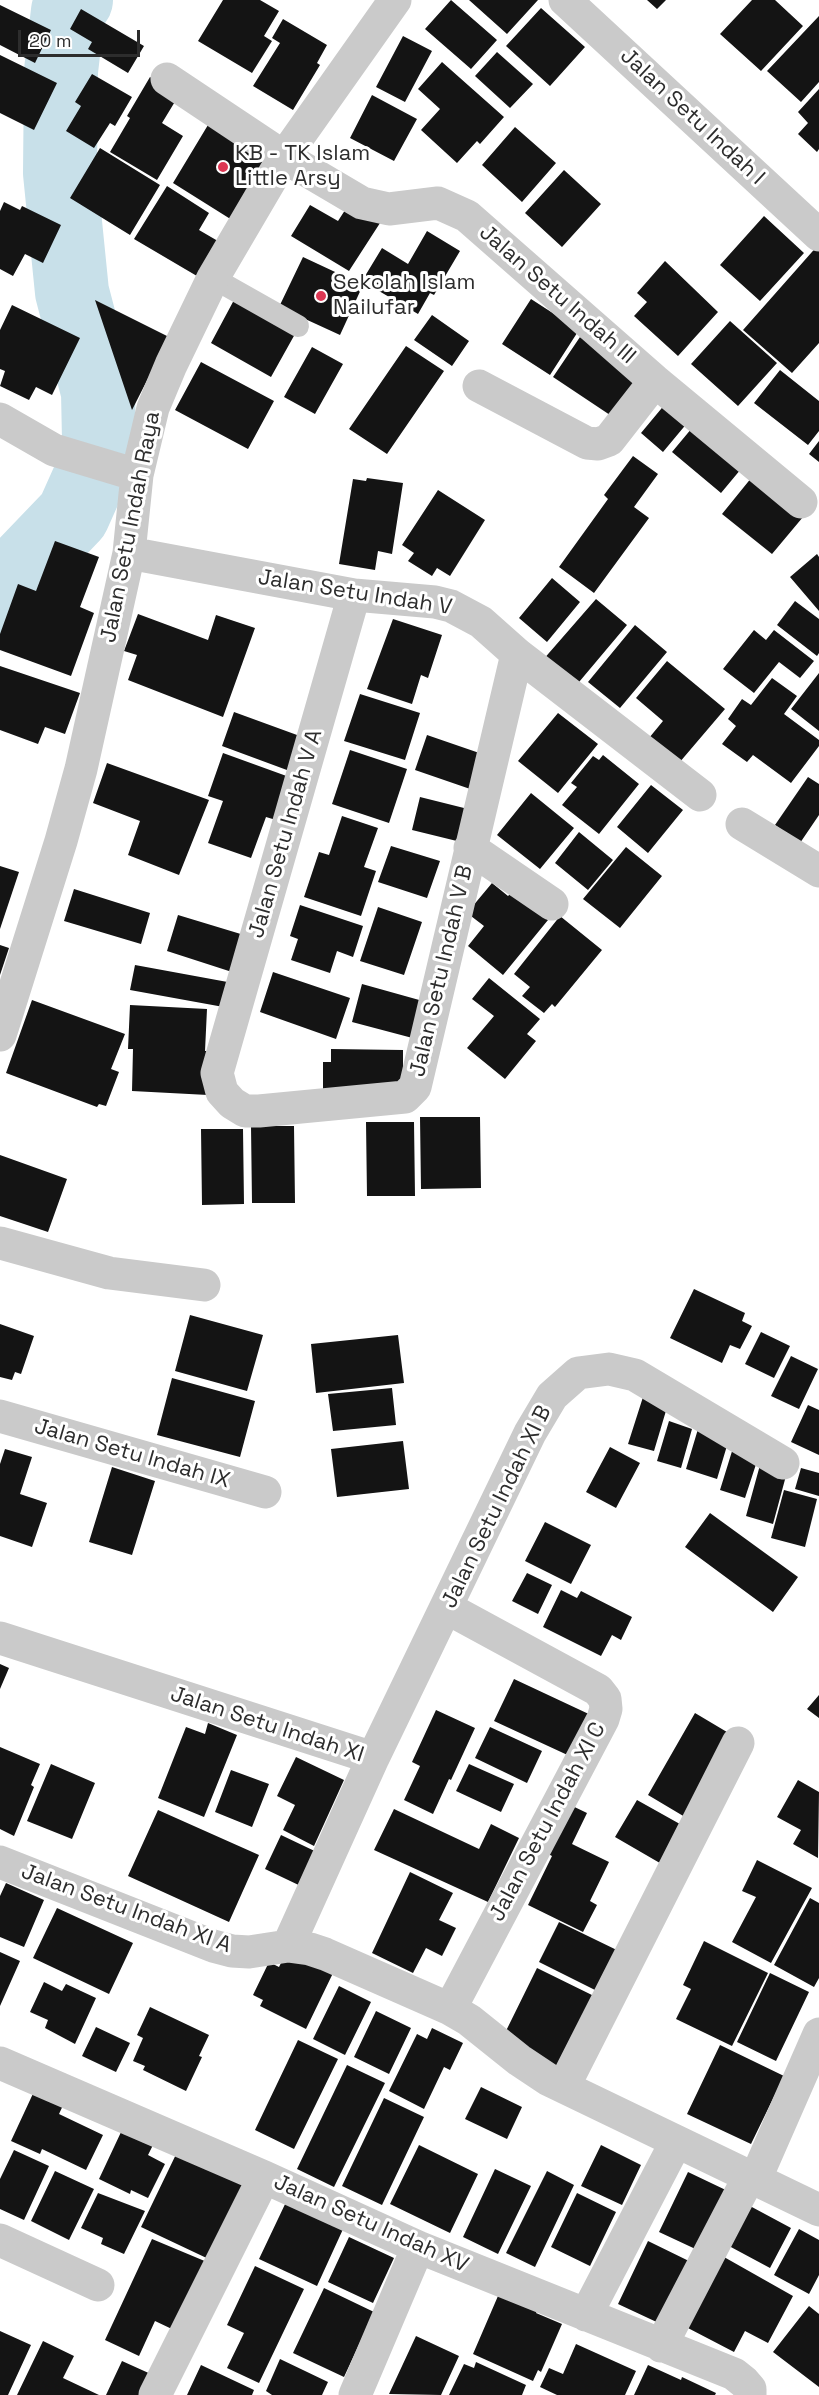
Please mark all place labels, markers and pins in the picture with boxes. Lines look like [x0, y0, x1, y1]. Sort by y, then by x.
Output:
place label: KB - TK Islam Little Arsy [235, 141, 370, 192]
marker: KB - TK Islam Little Arsy [216, 160, 230, 174]
place label: Sekolah Islam Nailufar [333, 270, 475, 322]
marker: Sekolah Islam Nailufar [314, 289, 328, 303]

